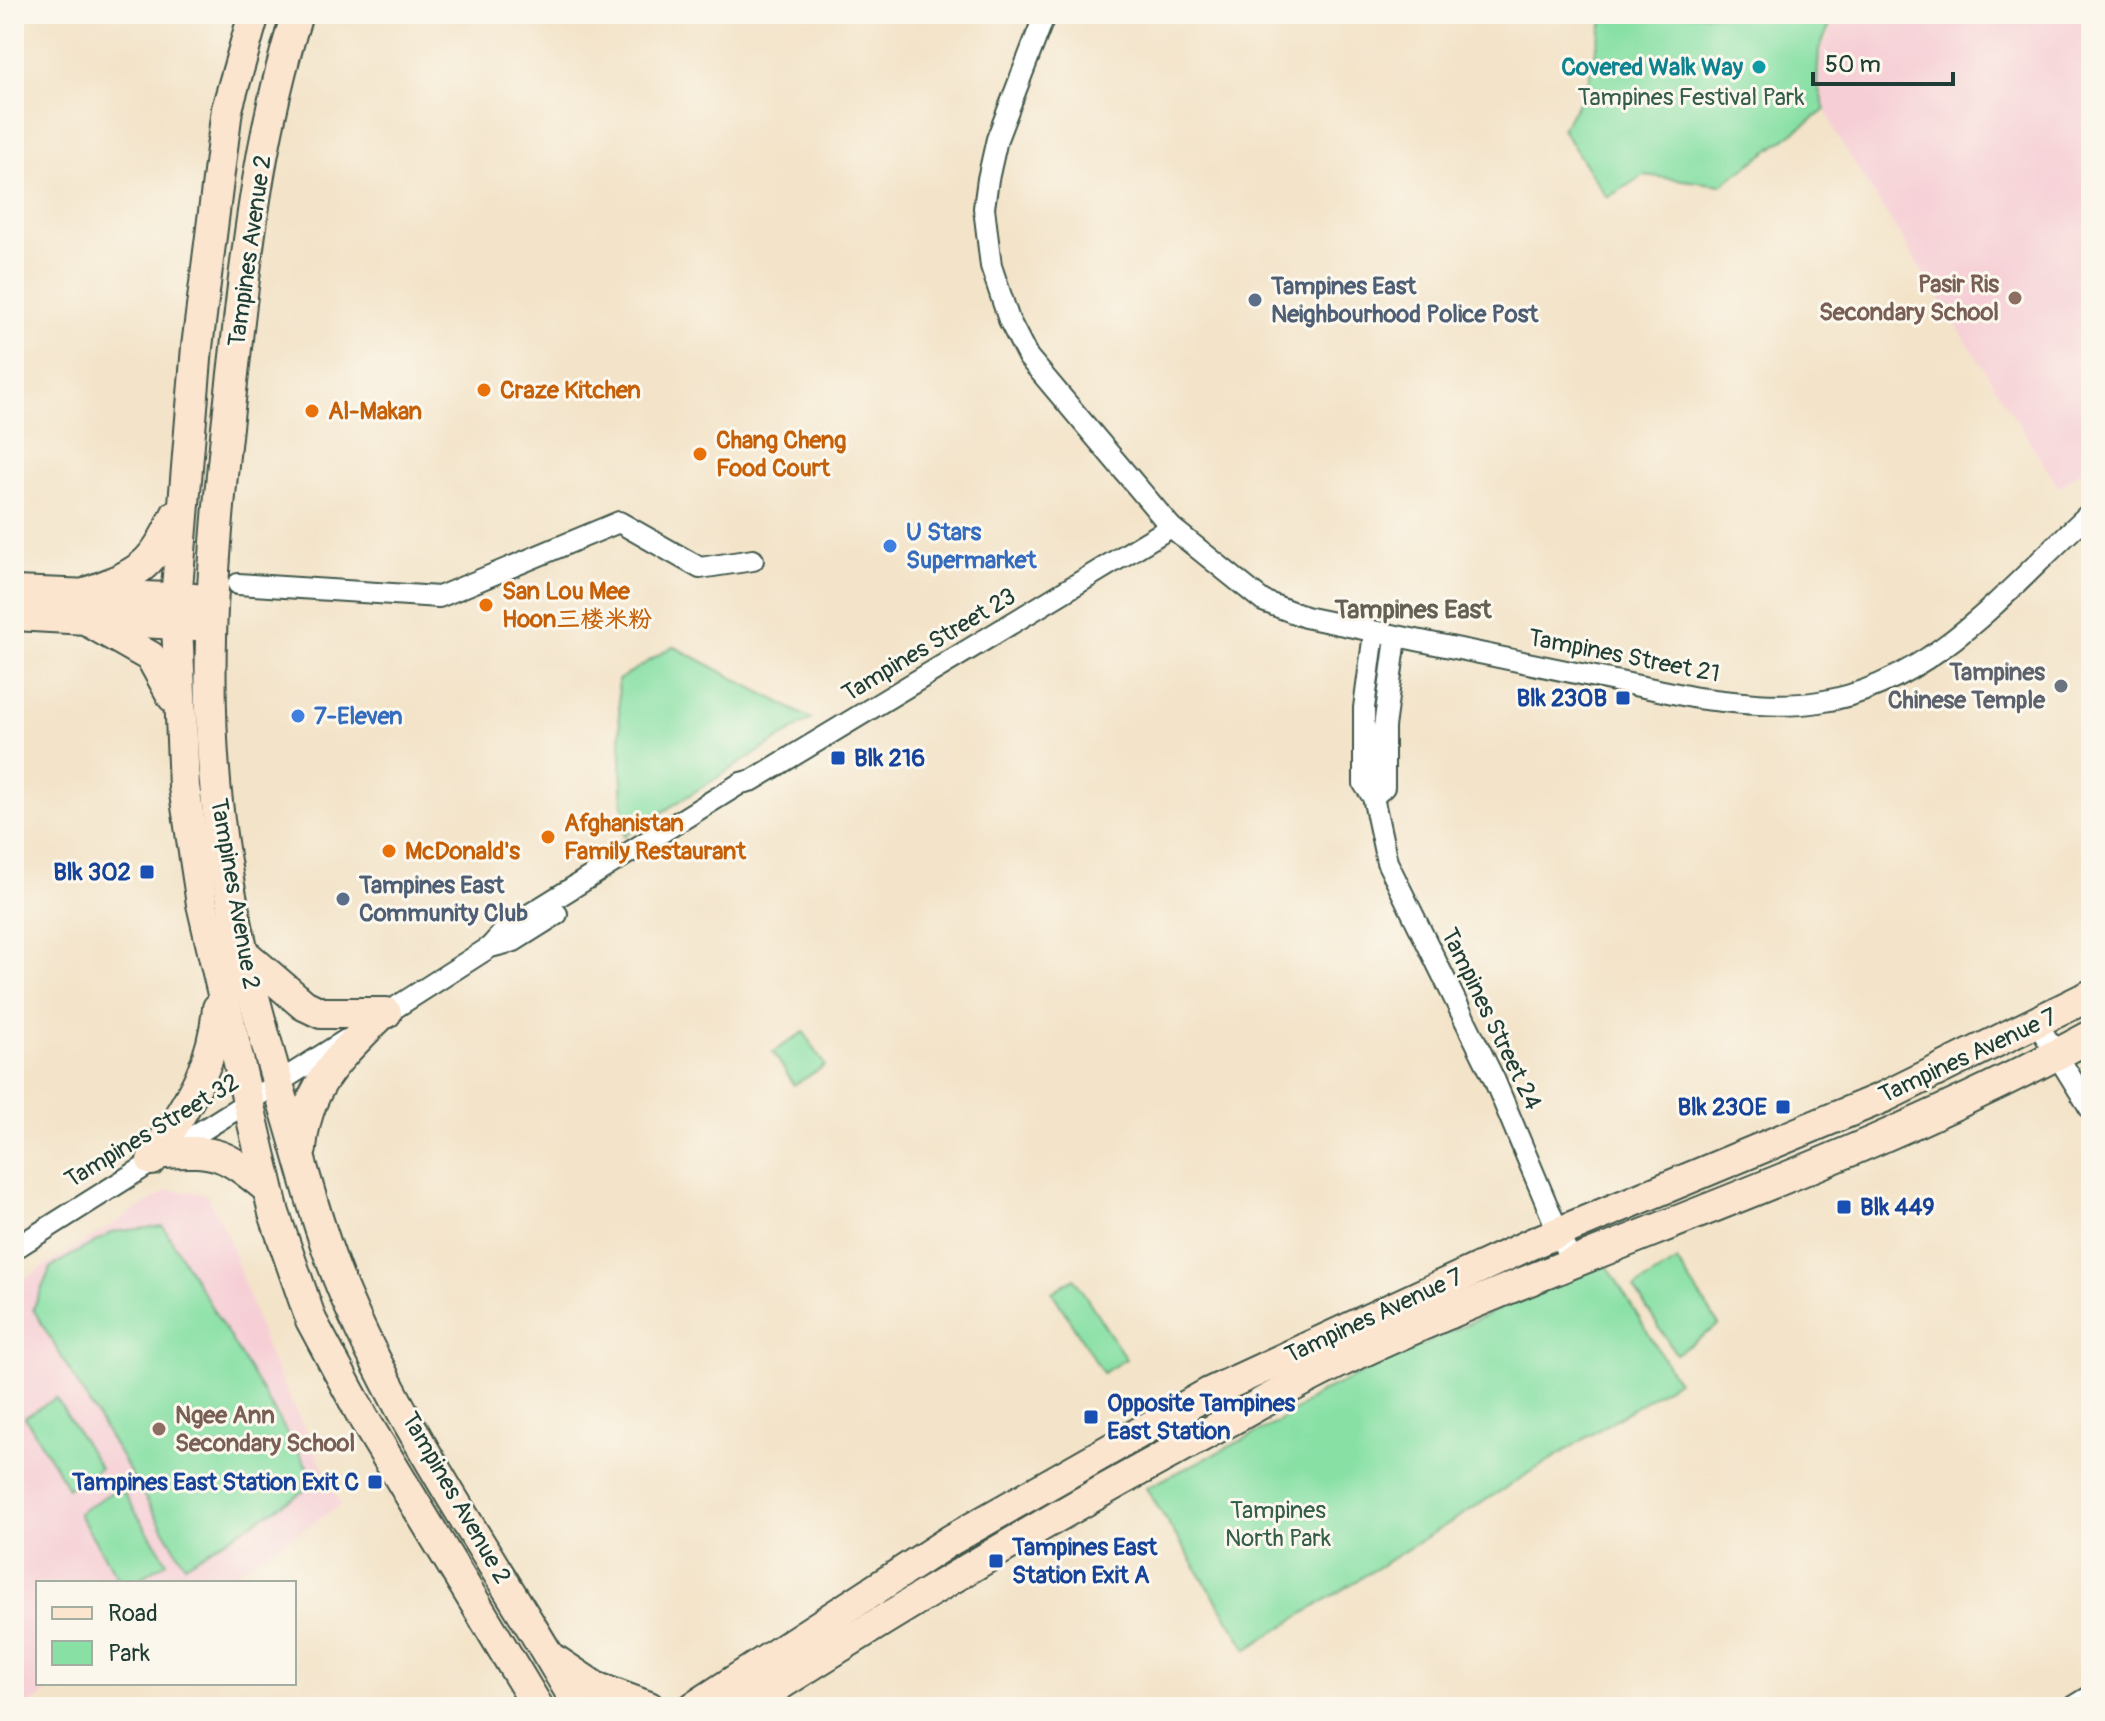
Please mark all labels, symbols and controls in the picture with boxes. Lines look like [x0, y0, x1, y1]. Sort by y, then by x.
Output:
scale bar [1813, 36, 1953, 86]
text: 50 m [1825, 50, 1881, 79]
place label: Covered Walk Way [1561, 53, 1744, 82]
marker: Covered Walk Way [1750, 58, 1768, 76]
park label: Tampines Festival Park [1578, 83, 1804, 112]
street label: Tampines Avenue 2 [222, 153, 278, 349]
place label: Pasir Ris Secondary School [1819, 270, 1999, 327]
place label: Tampines East Neighbourhood Police Post [1270, 272, 1539, 329]
marker: Pasir Ris Secondary School [2006, 289, 2024, 307]
marker: Tampines East Neighbourhood Police Post [1246, 291, 1264, 309]
place label: Craze Kitchen [500, 376, 641, 405]
marker: Craze Kitchen [475, 381, 493, 399]
place label: Al-Makan [328, 397, 422, 426]
marker: Al-Makan [303, 402, 321, 420]
place label: Chang Cheng Food Court [716, 426, 846, 483]
marker: Chang Cheng Food Court [691, 445, 709, 463]
place label: U Stars Supermarket [906, 518, 1038, 575]
marker: U Stars Supermarket [881, 537, 899, 555]
place label: San Lou Mee Hoon三楼米粉 [502, 577, 652, 634]
street label: Tampines Street 23 [837, 582, 1021, 708]
district label: Tampines East [1333, 594, 1492, 626]
marker: San Lou Mee Hoon三楼米粉 [477, 596, 495, 614]
street label: Tampines Street 21 [1526, 623, 1722, 689]
place label: Tampines Chinese Temple [1888, 658, 2046, 715]
marker: Tampines Chinese Temple [2052, 677, 2070, 695]
place label: Blk 230B [1516, 684, 1607, 713]
marker: Blk 230B [1614, 689, 1632, 707]
place label: 7-Eleven [314, 702, 403, 731]
marker: 7-Eleven [289, 707, 307, 725]
place label: Blk 216 [854, 744, 925, 773]
marker: Blk 216 [829, 749, 847, 767]
street label: Tampines Avenue 2 [204, 796, 266, 992]
place label: Afghanistan Family Restaurant [564, 809, 747, 866]
marker: Afghanistan Family Restaurant [539, 828, 557, 846]
place label: McDonald's [405, 837, 520, 866]
marker: McDonald's [380, 842, 398, 860]
place label: Blk 302 [53, 858, 131, 887]
marker: Blk 302 [138, 863, 156, 881]
place label: Tampines East Community Club [358, 871, 528, 928]
marker: Tampines East Community Club [334, 890, 352, 908]
street label: Tampines Street 24 [1434, 923, 1548, 1115]
street label: Tampines Avenue 7 [1875, 1002, 2062, 1110]
street label: Tampines Street 32 [60, 1068, 244, 1194]
place label: Blk 230E [1678, 1093, 1768, 1122]
marker: Blk 230E [1774, 1098, 1792, 1116]
place label: Blk 449 [1860, 1193, 1935, 1222]
marker: Blk 449 [1835, 1198, 1853, 1216]
street label: Tampines Avenue 7 [1281, 1262, 1468, 1370]
place label: Opposite Tampines East Station [1107, 1389, 1296, 1446]
place label: Ngee Ann Secondary School [175, 1401, 355, 1458]
street label: Tampines Avenue 2 [395, 1407, 517, 1589]
marker: Opposite Tampines East Station [1082, 1408, 1100, 1426]
marker: Ngee Ann Secondary School [150, 1420, 168, 1438]
place label: Tampines East Station Exit C [71, 1468, 359, 1497]
marker: Tampines East Station Exit C [366, 1473, 384, 1491]
park label: Tampines North Park [1225, 1496, 1331, 1553]
place label: Tampines East Station Exit A [1011, 1533, 1158, 1590]
marker: Tampines East Station Exit A [987, 1552, 1005, 1570]
legend [36, 1581, 296, 1685]
text: Road [108, 1599, 158, 1628]
text: Park [108, 1639, 150, 1668]

